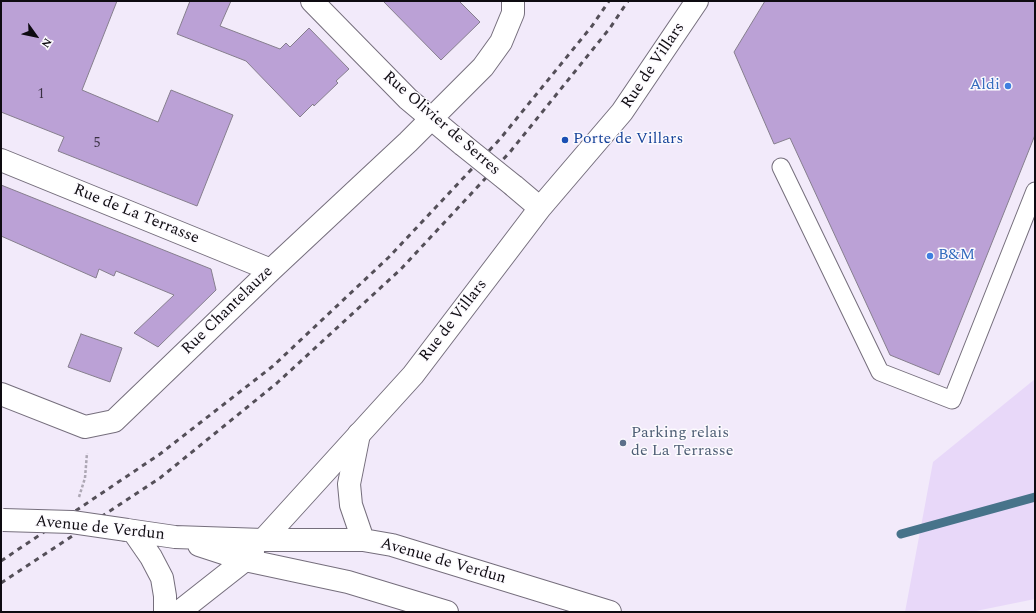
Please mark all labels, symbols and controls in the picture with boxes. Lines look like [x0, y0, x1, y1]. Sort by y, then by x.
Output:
north arrow [16, 16, 56, 56]
street label: Rue de Villars [618, 19, 690, 113]
text: N [37, 34, 56, 51]
street label: Rue Olivier de Serres [378, 68, 504, 180]
place label: Aldi [970, 76, 1000, 96]
marker: Aldi [1003, 81, 1013, 91]
house number: 1 [38, 87, 44, 103]
place label: Porte de Villars [573, 130, 683, 150]
marker: Porte de Villars [560, 135, 570, 145]
house number: 5 [94, 136, 100, 152]
street label: Rue de La Terrasse [70, 181, 202, 249]
place label: B&M [938, 246, 975, 266]
marker: B&M [925, 251, 935, 261]
street label: Rue Chantelauze [178, 263, 278, 359]
street label: Rue de Villars [416, 276, 492, 366]
place label: Parking relais de La Terrasse [631, 424, 733, 462]
marker: Parking relais de La Terrasse [618, 438, 628, 448]
street label: Avenue de Verdun [34, 513, 166, 545]
street label: Avenue de Verdun [378, 535, 508, 589]

